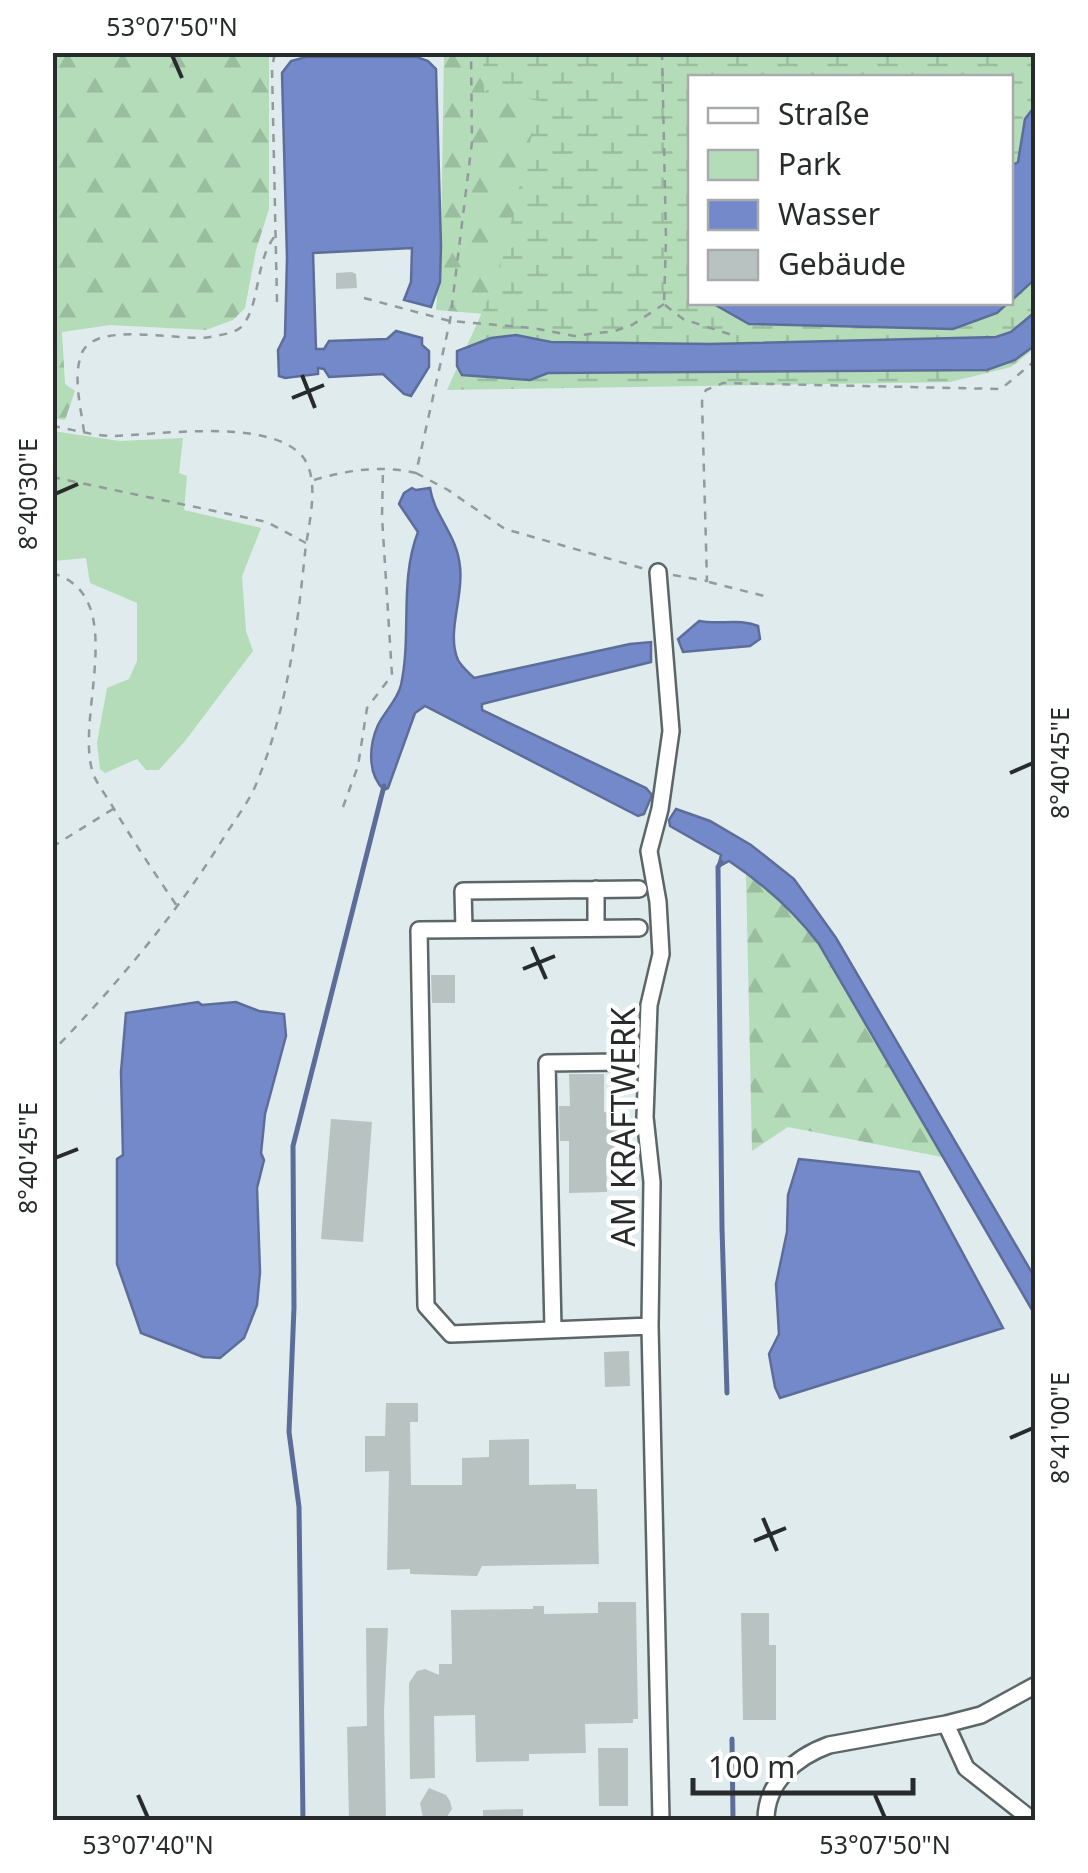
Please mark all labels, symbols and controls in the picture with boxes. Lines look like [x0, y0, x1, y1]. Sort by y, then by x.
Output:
text: 53°07'50"N [106, 9, 238, 43]
legend [688, 75, 1013, 305]
text: Straße [778, 93, 870, 134]
text: Park [778, 143, 841, 184]
text: Wasser [778, 193, 880, 234]
text: Gebäude [778, 243, 906, 284]
text: 8°40'30"E [10, 438, 44, 550]
text: 8°40'45"E [1042, 707, 1076, 819]
street label: AM KRAFTWERK [601, 1007, 644, 1247]
text: 8°40'45"E [10, 1102, 44, 1214]
text: 8°41'00"E [1042, 1372, 1076, 1484]
scale bar [693, 1733, 913, 1795]
text: 100 m [708, 1746, 795, 1787]
text: 53°07'40"N [82, 1827, 214, 1861]
text: 53°07'50"N [819, 1827, 951, 1861]

